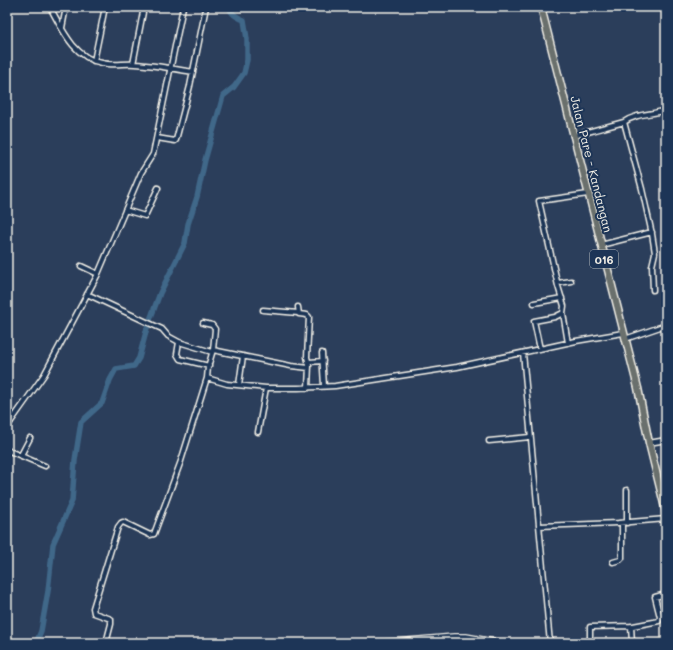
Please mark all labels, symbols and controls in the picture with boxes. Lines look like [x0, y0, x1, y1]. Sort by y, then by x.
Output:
street label: Jalan Pare - Kandangan [567, 94, 617, 234]
road number: 016 [590, 250, 618, 268]

